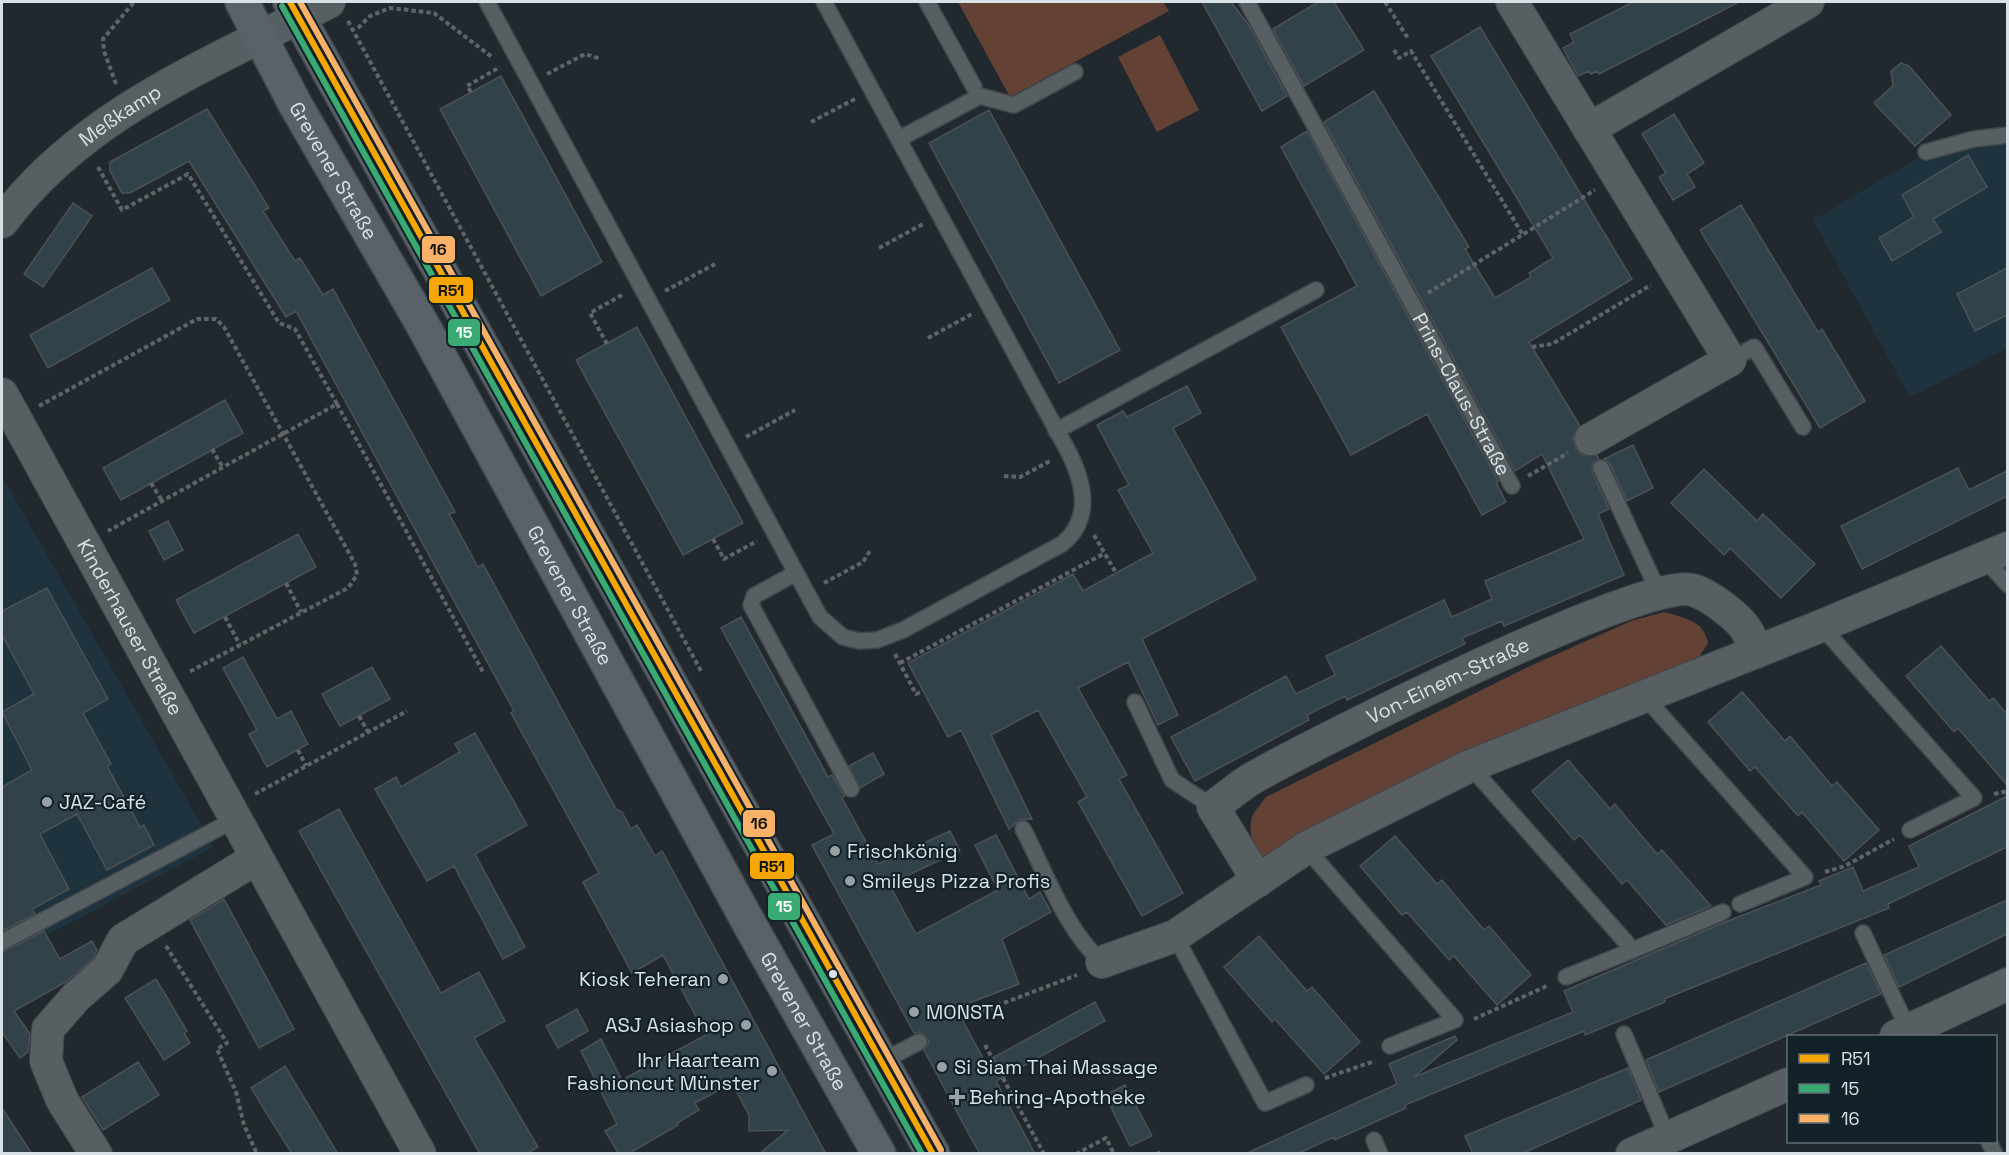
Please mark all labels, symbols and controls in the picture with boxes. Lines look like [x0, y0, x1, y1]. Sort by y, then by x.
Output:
street label: Meßkamp [73, 79, 166, 152]
street label: Grevener Straße [283, 97, 384, 244]
line badge: 16 [421, 235, 456, 264]
text: 16 [429, 239, 447, 260]
line badge: R51 [428, 276, 474, 304]
text: R51 [438, 280, 464, 301]
street label: Prins-Claus-Straße [1407, 308, 1517, 480]
line badge: 15 [447, 318, 481, 347]
text: 15 [456, 322, 473, 343]
street label: Grevener Straße [521, 521, 619, 670]
street label: Kinderhauser Straße [71, 534, 189, 720]
street label: Von-Einem-Straße [1362, 631, 1533, 730]
place label: JAZ-Café [59, 789, 146, 815]
marker: JAZ-Café [40, 795, 54, 809]
line badge: 16 [742, 809, 776, 838]
text: 16 [750, 813, 768, 834]
place label: Frischkönig [847, 838, 958, 864]
marker: Frischkönig [828, 844, 842, 858]
line badge: R51 [749, 852, 795, 880]
text: R51 [759, 856, 785, 877]
place label: Smileys Pizza Profis [862, 868, 1050, 894]
marker: Smileys Pizza Profis [843, 874, 857, 888]
line badge: 15 [767, 892, 801, 921]
text: 15 [776, 896, 793, 917]
street label: Grevener Straße [755, 947, 854, 1095]
place label: Kiosk Teheran [579, 966, 711, 992]
unlabelled marker [827, 968, 839, 980]
marker: Kiosk Teheran [716, 972, 730, 986]
place label: MONSTA [926, 999, 1005, 1025]
marker: MONSTA [907, 1005, 921, 1019]
place label: ASJ Asiashop [605, 1012, 734, 1038]
marker: ASJ Asiashop [739, 1018, 753, 1032]
legend [1787, 1035, 1997, 1143]
place label: Ihr Haarteam Fashioncut Münster [567, 1047, 760, 1096]
text: R51 [1841, 1047, 1870, 1070]
place label: Si Siam Thai Massage [954, 1054, 1158, 1080]
marker: Si Siam Thai Massage [935, 1060, 949, 1074]
marker: Ihr Haarteam Fashioncut Münster [765, 1064, 779, 1078]
text: 15 [1841, 1077, 1859, 1100]
place label: Behring-Apotheke [969, 1084, 1146, 1110]
marker: Behring-Apotheke [950, 1090, 964, 1104]
text: 16 [1841, 1107, 1860, 1130]

